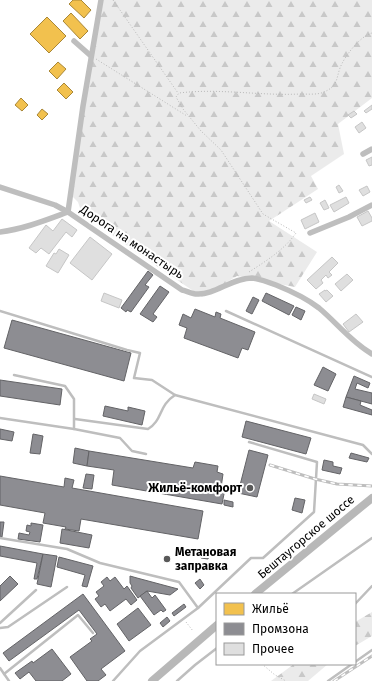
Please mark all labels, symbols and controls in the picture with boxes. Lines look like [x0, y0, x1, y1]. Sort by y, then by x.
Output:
street label: Дорога на монастырь [77, 202, 186, 282]
place label: Жильё-комфорт [147, 481, 242, 495]
marker: Жильё-комфорт [245, 483, 255, 493]
street label: Бештаугорское шоссе [255, 492, 357, 582]
place label: Метановая заправка [175, 545, 236, 573]
marker: Метановая заправка [162, 554, 172, 564]
legend [216, 593, 356, 665]
text: Жильё [252, 602, 289, 616]
text: Промзона [252, 622, 309, 636]
text: Прочее [252, 642, 294, 656]

